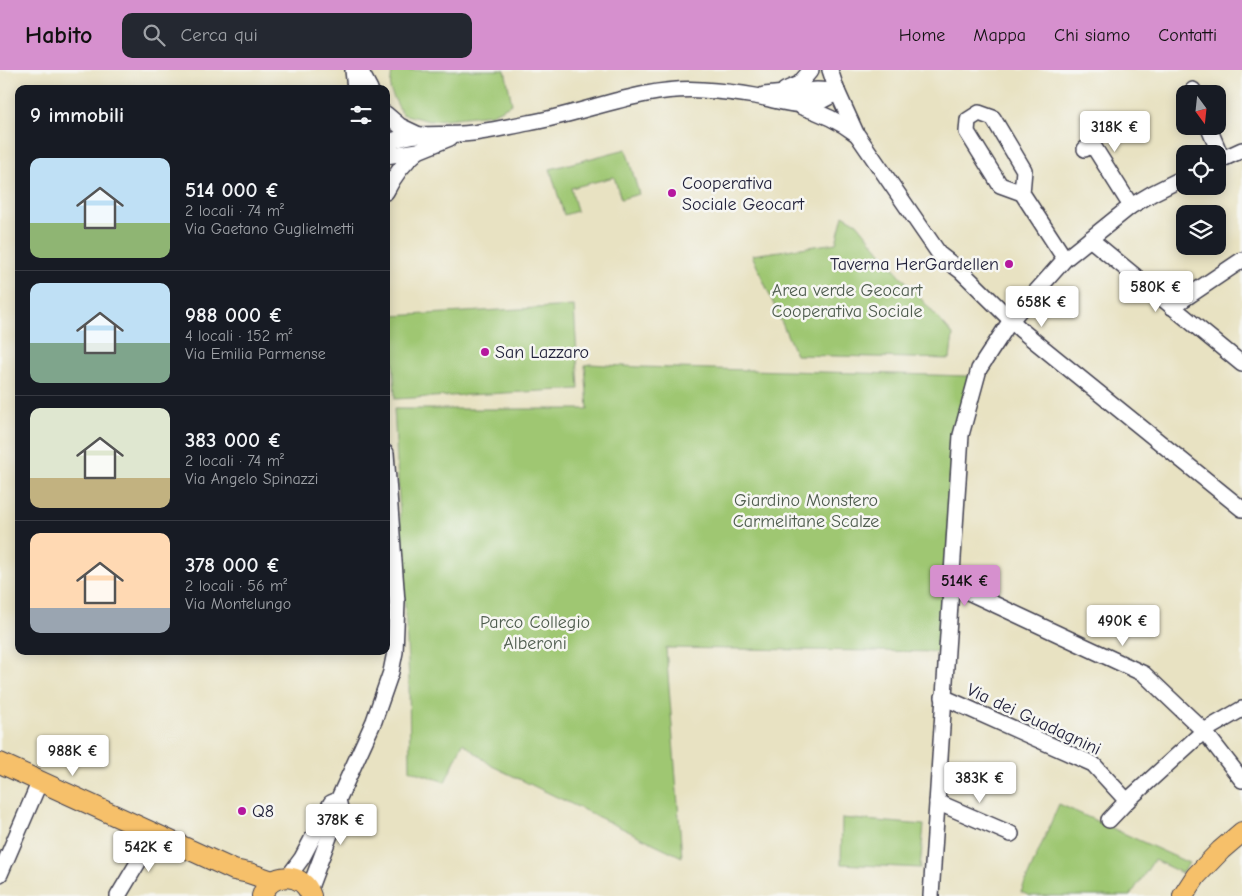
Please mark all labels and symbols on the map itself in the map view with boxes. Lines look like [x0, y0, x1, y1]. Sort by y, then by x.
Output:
north arrow [1176, 85, 1226, 135]
pin: 318K € [1074, 111, 1156, 153]
place label: Cooperativa Sociale Geocart [682, 173, 805, 215]
marker: Cooperativa Sociale Geocart [666, 187, 678, 199]
place label: Taverna HerGardellen [830, 254, 999, 275]
marker: Taverna HerGardellen [1003, 258, 1015, 270]
pin: 580K € [1115, 270, 1197, 313]
park label: Area verde Geocart Cooperativa Sociale [772, 280, 923, 322]
pin: 658K € [1001, 286, 1083, 328]
place label: San Lazzaro [495, 342, 589, 363]
marker: San Lazzaro [479, 346, 491, 358]
park label: Giardino Monstero Carmelitane Scalze [733, 490, 879, 532]
pin: 514K € [924, 564, 1006, 607]
pin: 490K € [1082, 604, 1164, 647]
park label: Parco Collegio Alberoni [480, 612, 590, 654]
street label: Via dei Guadagnini [963, 679, 1104, 760]
pin: 988K € [32, 734, 114, 777]
pin: 383K € [939, 762, 1021, 804]
place label: Q8 [252, 801, 274, 822]
pin: 378K € [300, 804, 382, 846]
marker: Q8 [236, 805, 248, 817]
pin: 542K € [108, 830, 190, 873]

